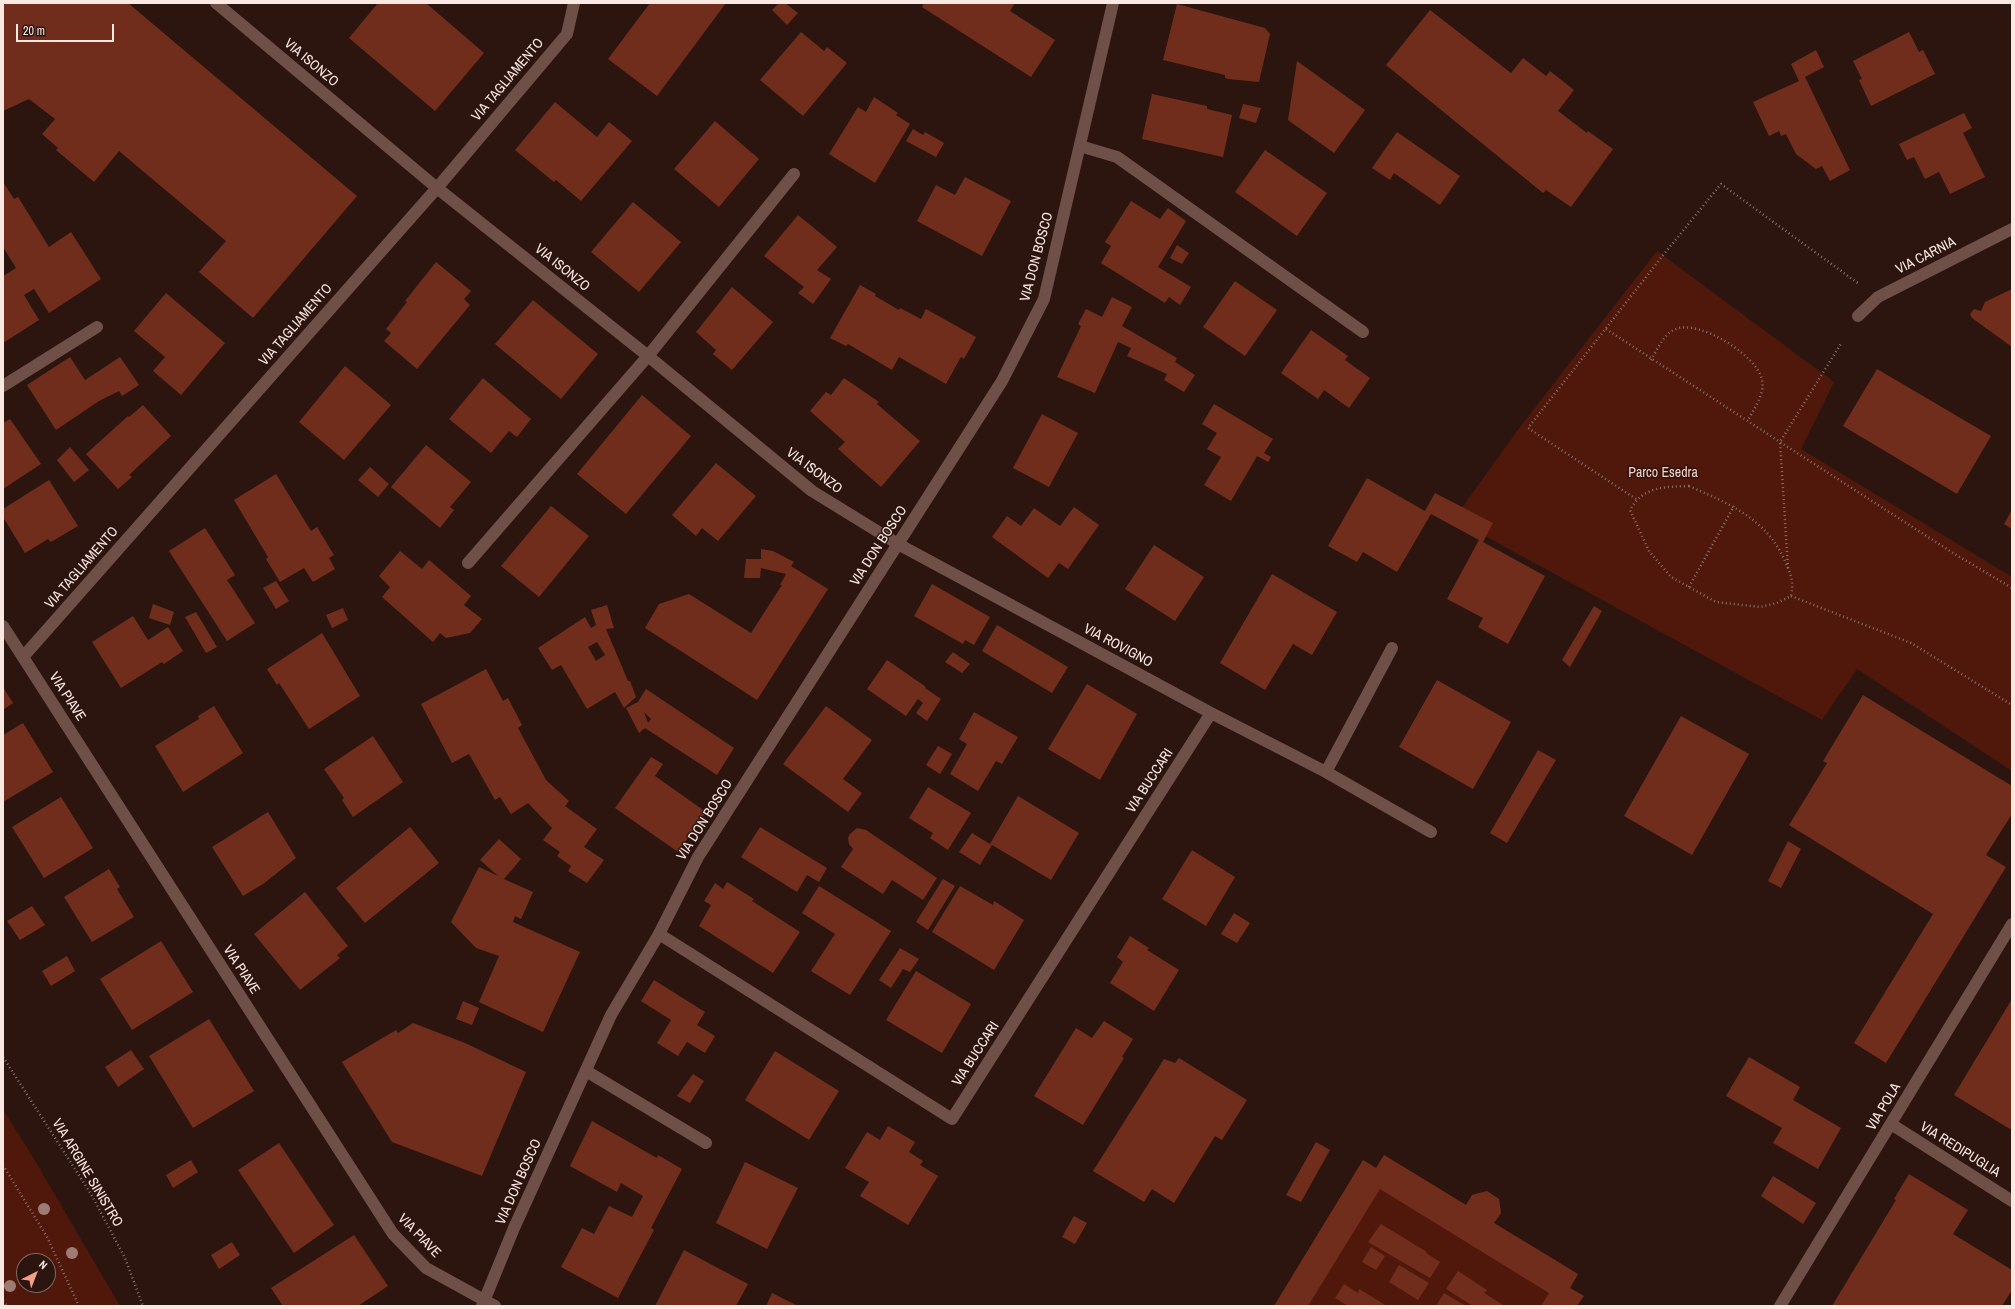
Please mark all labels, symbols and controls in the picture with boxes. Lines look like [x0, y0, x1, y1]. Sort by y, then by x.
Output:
scale bar [18, 16, 116, 42]
text: 20 m [23, 23, 45, 39]
street label: VIA ISONZO [280, 35, 342, 91]
street label: VIA TAGLIAMENTO [468, 35, 548, 125]
street label: VIA DON BOSCO [1017, 210, 1057, 304]
street label: VIA CARNIA [1893, 234, 1959, 278]
street label: VIA ISONZO [531, 241, 593, 295]
street label: VIA TAGLIAMENTO [256, 281, 336, 369]
street label: VIA ISONZO [783, 445, 845, 497]
park label: Parco Esedra [1628, 465, 1698, 481]
street label: VIA DON BOSCO [847, 503, 911, 589]
street label: VIA TAGLIAMENTO [42, 524, 122, 612]
street label: VIA ROVIGNO [1081, 621, 1155, 671]
street label: VIA PIAVE [45, 669, 89, 725]
street label: VIA BUCCARI [1123, 746, 1177, 816]
street label: VIA DON BOSCO [674, 777, 736, 863]
street label: VIA PIAVE [219, 942, 263, 998]
street label: VIA BUCCARI [949, 1019, 1003, 1089]
street label: VIA POLA [1863, 1080, 1905, 1134]
street label: VIA ARGINE SINISTRO [48, 1116, 126, 1230]
street label: VIA REDIPUGLIA [1917, 1119, 2003, 1181]
street label: VIA DON BOSCO [493, 1137, 545, 1227]
street label: VIA PIAVE [394, 1210, 444, 1262]
north arrow [16, 1253, 56, 1293]
text: N [36, 1257, 50, 1272]

